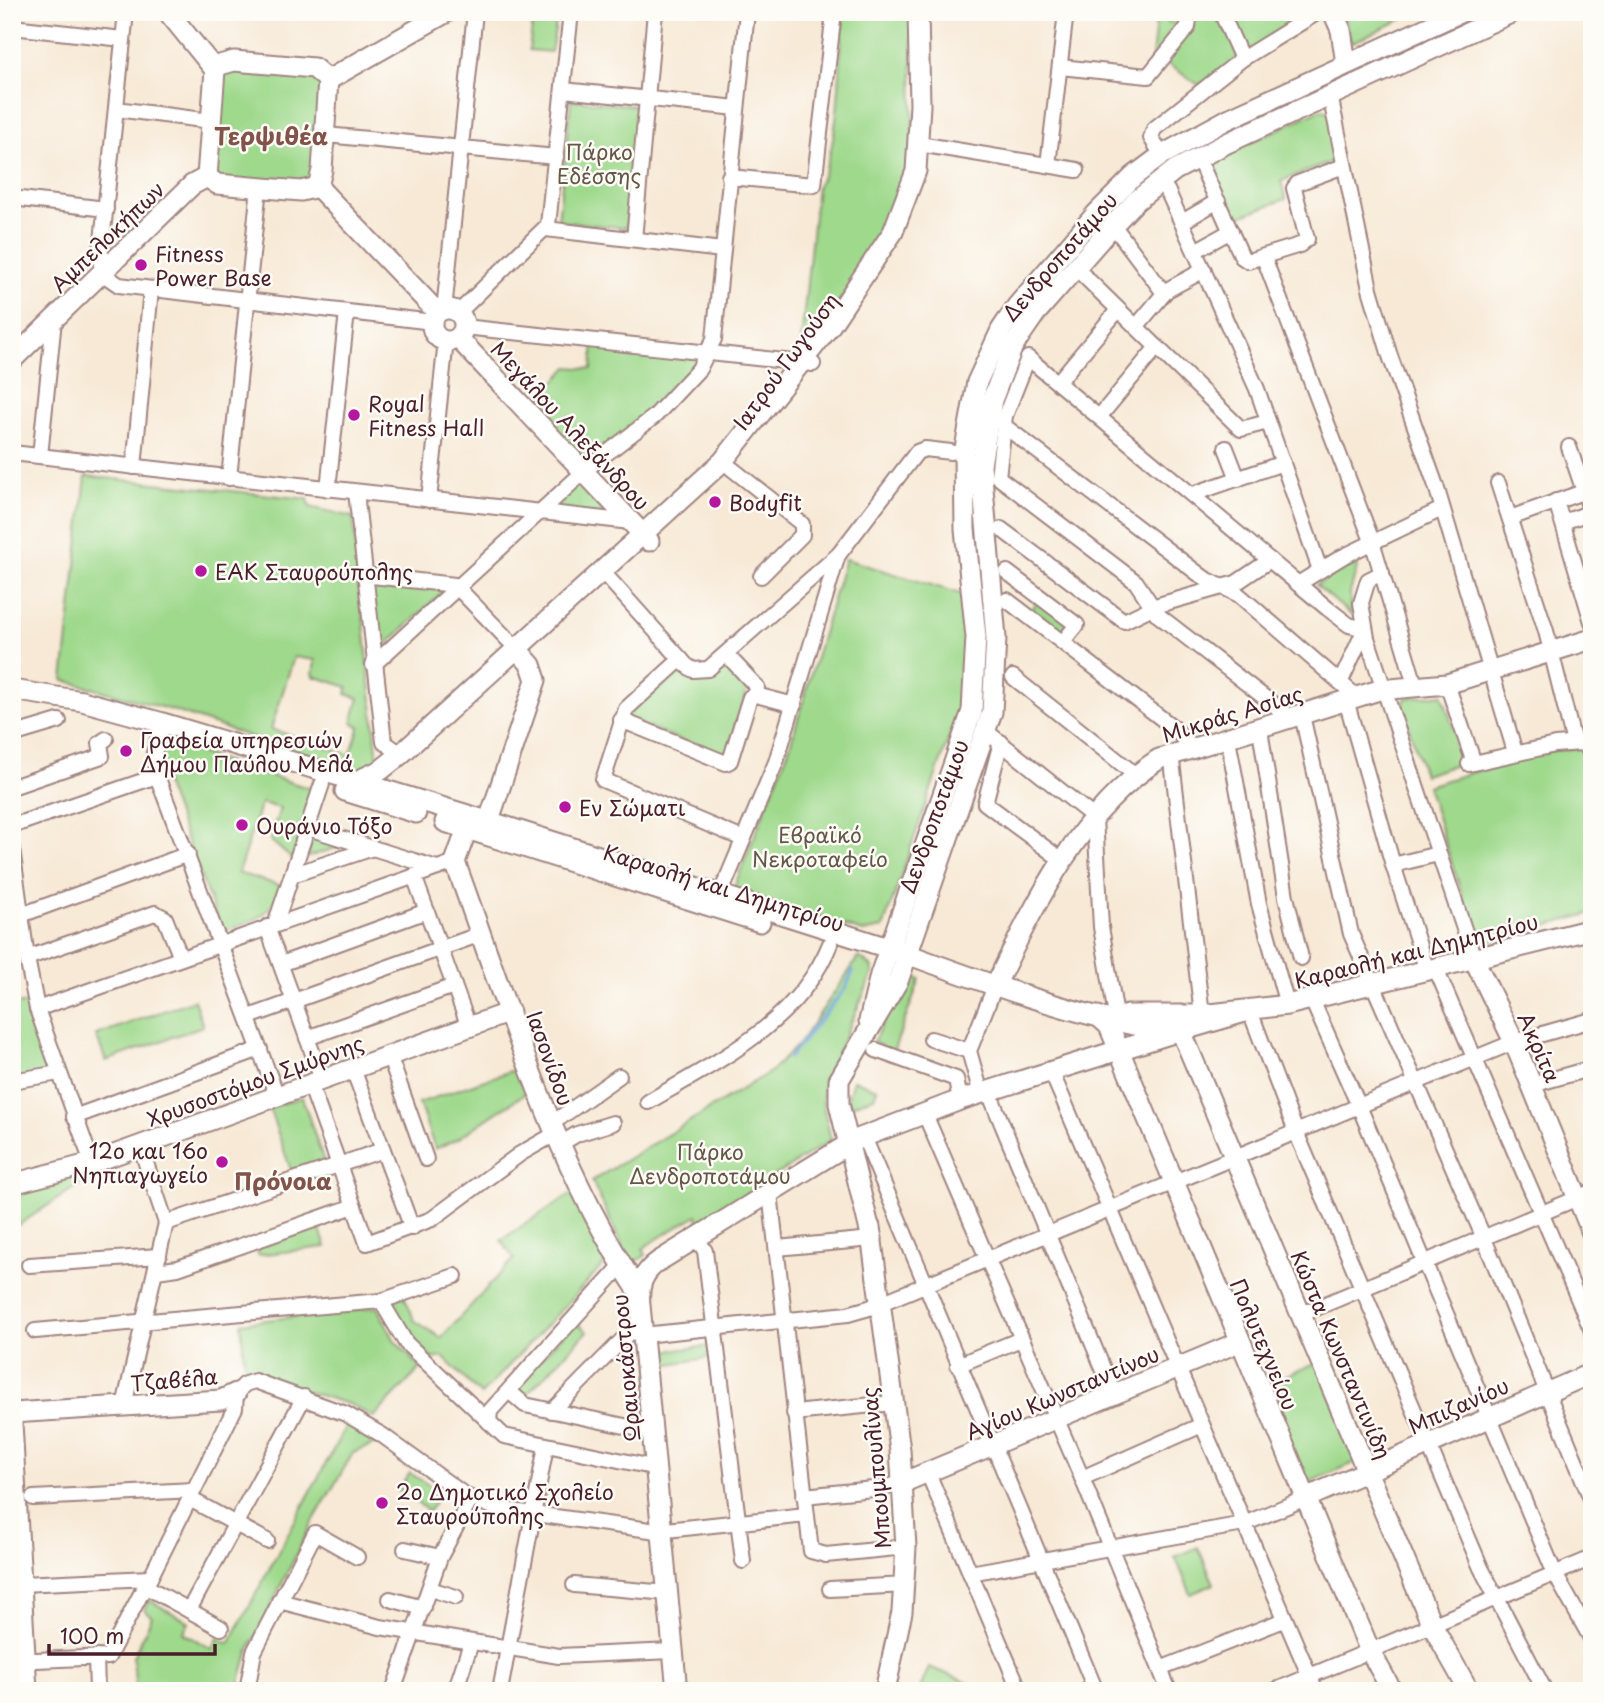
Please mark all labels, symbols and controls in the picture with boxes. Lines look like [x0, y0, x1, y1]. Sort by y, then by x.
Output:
district label: Τερψιθέα [214, 117, 328, 153]
park label: Πάρκο Εδέσσης [557, 135, 641, 191]
street label: Αμπελοκήπων [43, 173, 171, 299]
street label: Δενδροποτάμου [994, 184, 1124, 328]
place label: Fitness Power Base [155, 237, 272, 293]
marker: Fitness Power Base [133, 257, 149, 273]
street label: Ιατρού Γωγούση [724, 286, 846, 436]
street label: Μεγάλου Αλεξάνδρου [484, 333, 658, 517]
place label: Royal Fitness Hall [368, 387, 484, 443]
marker: Royal Fitness Hall [346, 407, 362, 423]
place label: Bodyfit [729, 486, 802, 518]
marker: Bodyfit [707, 494, 723, 510]
place label: EAK Σταυρούπολης [215, 555, 413, 587]
marker: EAK Σταυρούπολης [193, 563, 209, 579]
street label: Μικράς Ασίας [1157, 676, 1307, 750]
place label: Γραφεία υπηρεσιών Δήμου Παύλου Μελά [140, 723, 354, 779]
street label: Δενδροποτάμου [890, 735, 976, 897]
marker: Γραφεία υπηρεσιών Δήμου Παύλου Μελά [118, 743, 134, 759]
place label: Εν Σώματι [579, 791, 686, 823]
marker: Εν Σώματι [557, 799, 573, 815]
place label: Ουράνιο Τόξο [256, 809, 392, 841]
marker: Ουράνιο Τόξο [234, 817, 250, 833]
park label: Εβραϊκό Νεκροταφείο [752, 818, 888, 874]
street label: Καραολή και Δημητρίου [600, 835, 848, 939]
street label: Καραολή και Δημητρίου [1291, 904, 1541, 996]
street label: Ιασονίδου [519, 1006, 583, 1110]
street label: Ακρίτα [1510, 1007, 1570, 1087]
street label: Χρυσοστόμου Σμύρνης [142, 1026, 368, 1134]
place label: 12ο και 16ο Νηπιαγωγείο [72, 1134, 208, 1190]
park label: Πάρκο Δενδροποτάμου [629, 1135, 791, 1191]
marker: 12ο και 16ο Νηπιαγωγείο [214, 1154, 230, 1170]
district label: Πρόνοια [234, 1163, 332, 1198]
street label: Κώστα Κωνσταντινίδη [1283, 1245, 1401, 1463]
street label: Πολυτεχνείου [1223, 1273, 1307, 1415]
street label: Ωραιοκάστρου [603, 1293, 647, 1443]
street label: Αγίου Κωνσταντίνου [960, 1337, 1164, 1447]
street label: Τζαβέλα [129, 1359, 219, 1399]
street label: Μπιζανίου [1403, 1369, 1513, 1441]
street label: Μπουμπουλίνας [852, 1386, 898, 1550]
place label: 2ο Δημοτικό Σχολείο Σταυρούπολης [396, 1475, 614, 1531]
marker: 2ο Δημοτικό Σχολείο Σταυρούπολης [374, 1495, 390, 1511]
scale bar [49, 1612, 215, 1656]
text: 100 m [60, 1619, 124, 1651]

